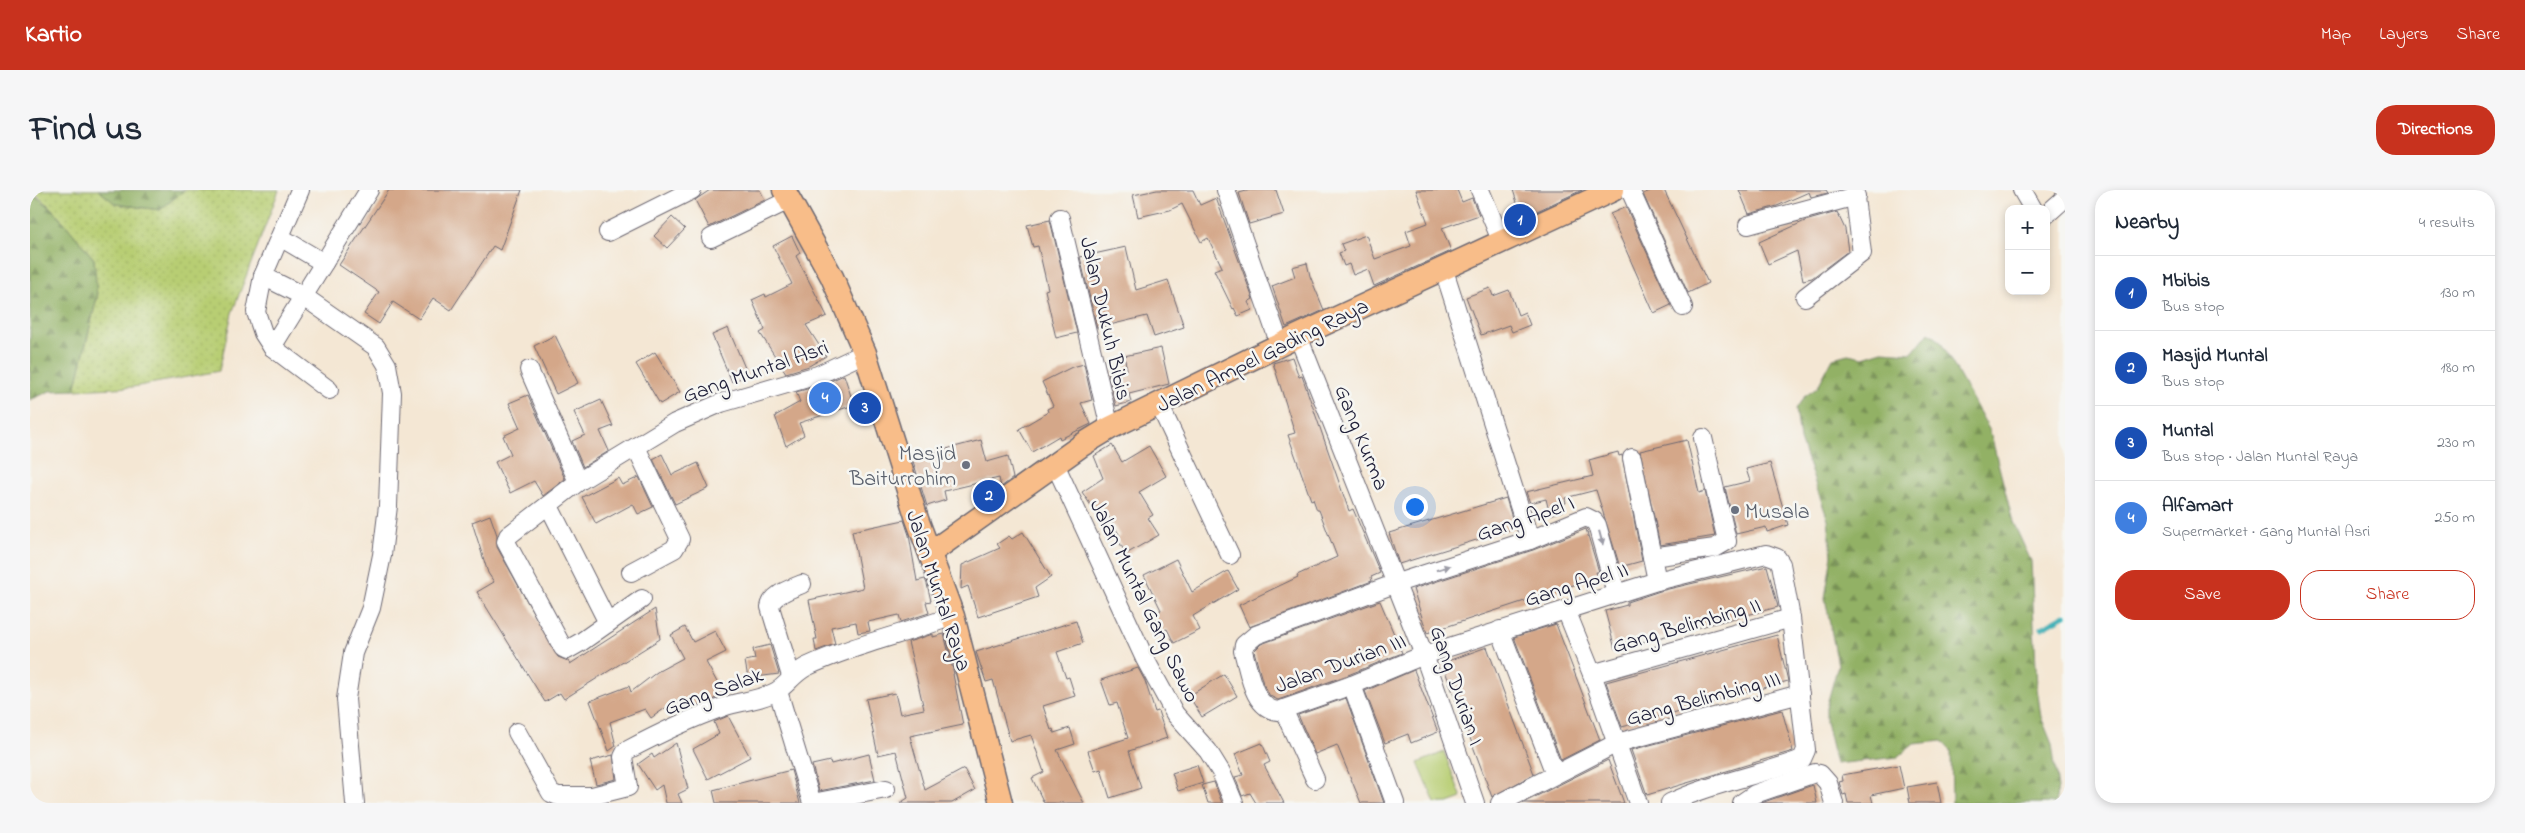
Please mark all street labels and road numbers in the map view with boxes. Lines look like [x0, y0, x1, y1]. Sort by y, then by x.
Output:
street label: Jalan Dukuh Bibis [1070, 234, 1138, 404]
street label: Jalan Ampel Gading Raya [1152, 291, 1375, 423]
street label: Gang Muntal Asri [679, 333, 834, 414]
street label: Gang Kurma [1324, 381, 1396, 496]
street label: Gang Apel I [1473, 488, 1580, 552]
street label: Jalan Muntal Gang Sawo [1079, 494, 1207, 709]
street label: Jalan Muntal Raya [895, 506, 978, 676]
street label: Gang Apel II [1521, 555, 1633, 618]
street label: Gang Belimbing II [1609, 590, 1765, 664]
street label: Gang Durian I [1419, 622, 1491, 750]
street label: Jalan Durian III [1271, 626, 1411, 703]
street label: Gang Salak [660, 660, 769, 726]
street label: Gang Belimbing III [1623, 664, 1785, 737]

